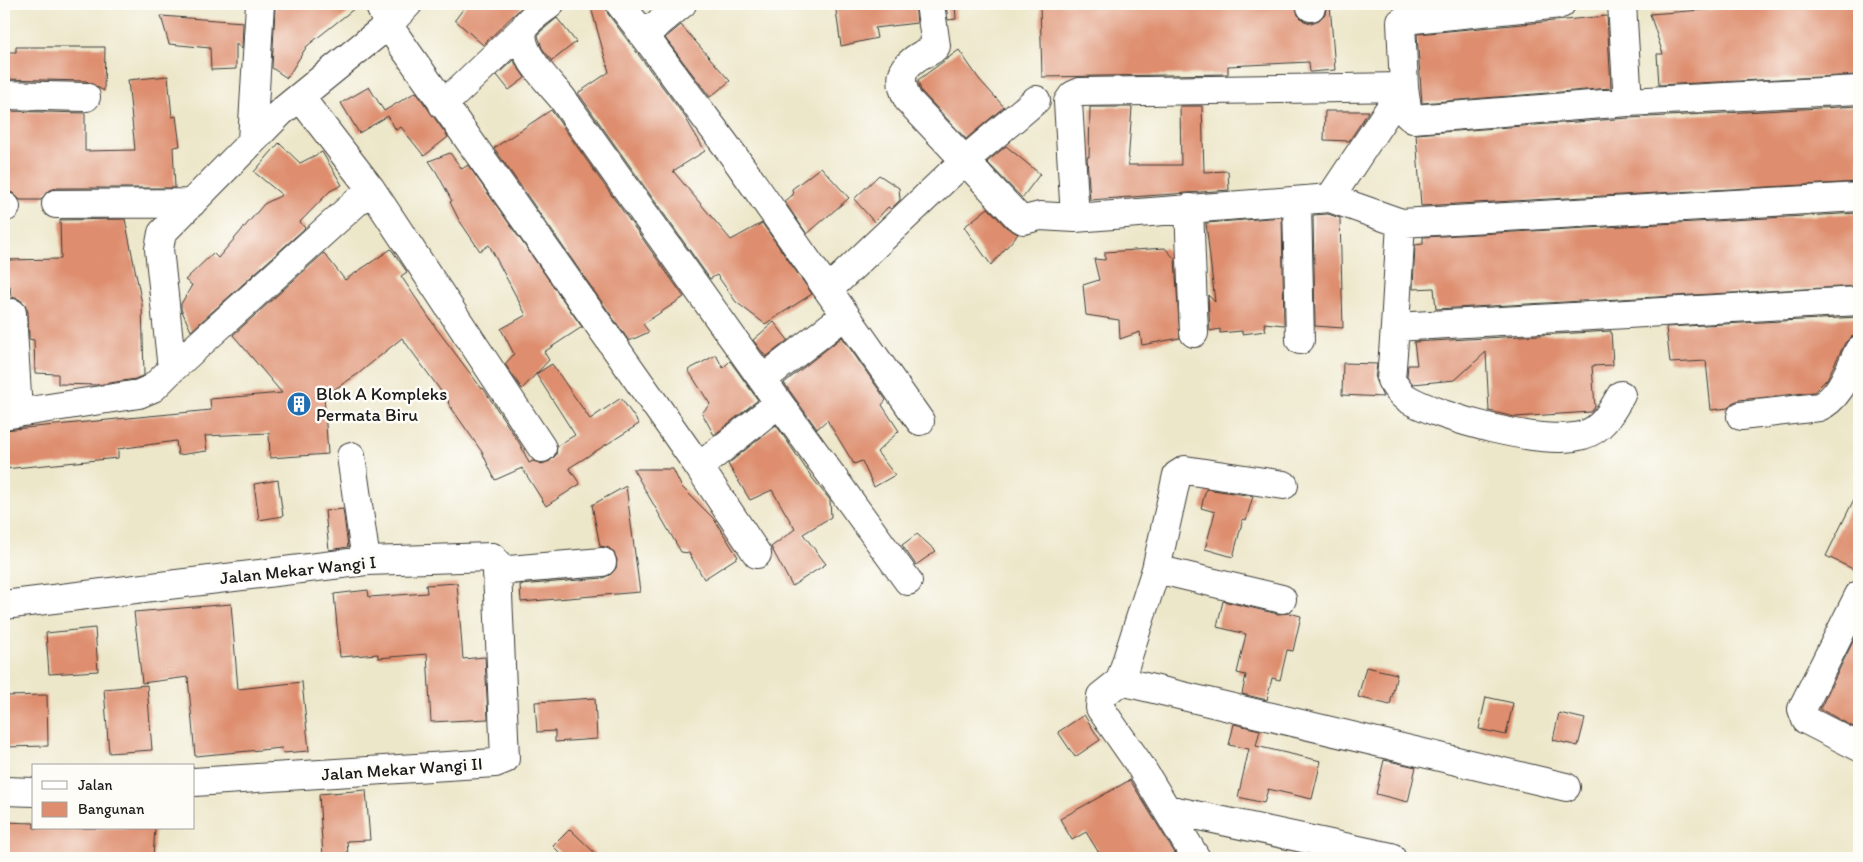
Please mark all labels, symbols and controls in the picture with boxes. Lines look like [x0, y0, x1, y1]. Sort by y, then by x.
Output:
place label: Blok A Kompleks Permata Biru [316, 383, 447, 426]
building icon: Blok A Kompleks Permata Biru [286, 391, 312, 417]
street label: Jalan Mekar Wangi I [219, 551, 377, 589]
street label: Jalan Mekar Wangi II [321, 752, 483, 786]
legend [32, 764, 195, 830]
text: Jalan [78, 776, 112, 794]
text: Bangunan [78, 800, 145, 818]

